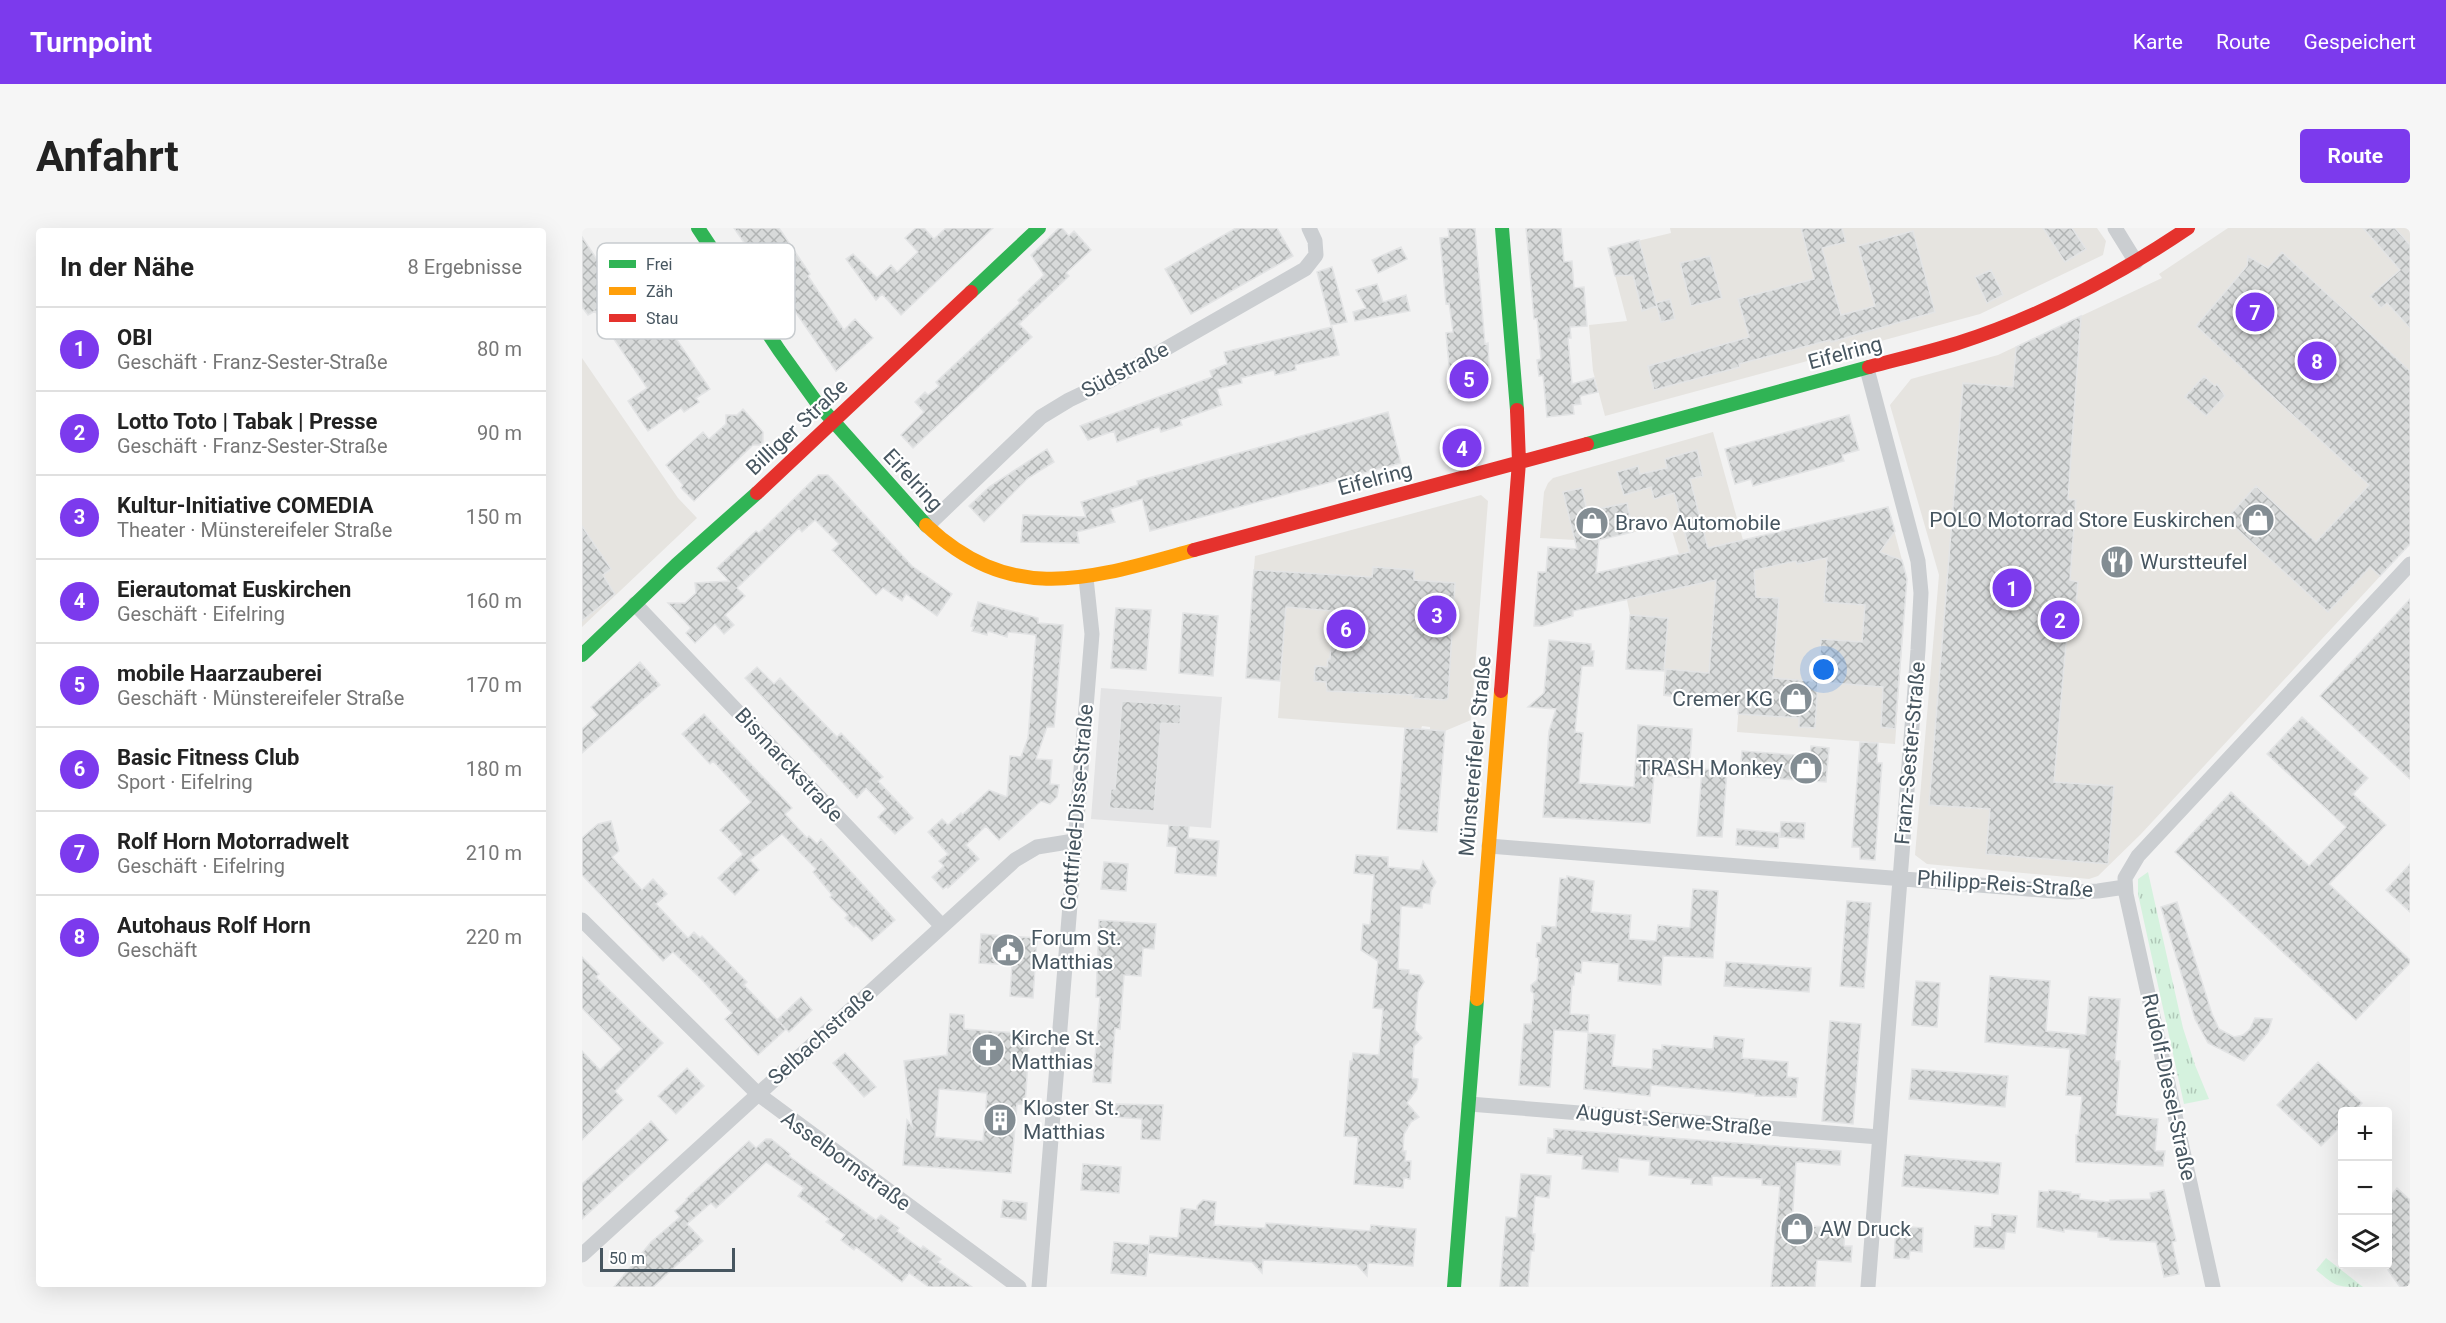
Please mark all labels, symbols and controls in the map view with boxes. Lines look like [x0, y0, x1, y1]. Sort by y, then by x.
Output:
text: Turnpoint [30, 26, 152, 59]
text: Karte [2133, 30, 2183, 54]
text: Route [2216, 30, 2270, 54]
text: Gespeichert [2303, 30, 2416, 54]
button: Route [2300, 129, 2410, 183]
text: Anfahrt [36, 132, 179, 181]
legend [597, 243, 795, 339]
text: In der Nähe [60, 252, 194, 282]
text: 8 Ergebnisse [408, 255, 522, 279]
text: Frei [646, 255, 672, 274]
text: Zäh [646, 282, 673, 301]
pin: 7 [2236, 290, 2274, 334]
text: Stau [646, 309, 678, 328]
text: OBI [117, 325, 153, 350]
street label: Eifelring [1805, 332, 1885, 374]
text: 1 [74, 337, 85, 361]
text: 80 m [477, 337, 522, 361]
street label: Südstraße [1077, 337, 1173, 403]
pin: 8 [2298, 338, 2336, 384]
text: Geschäft · Franz-Sester-Straße [117, 350, 388, 374]
pin: 5 [1450, 356, 1488, 402]
street label: Billiger Straße [741, 374, 853, 480]
text: Lotto Toto | Tabak | Presse [117, 409, 377, 434]
text: 2 [74, 421, 85, 445]
text: 90 m [477, 421, 522, 445]
pin: 4 [1442, 426, 1482, 470]
text: Geschäft · Franz-Sester-Straße [117, 434, 388, 458]
street label: Eifelring [878, 444, 948, 516]
street label: Eifelring [1335, 458, 1415, 500]
text: Kultur-Initiative COMEDIA [117, 493, 374, 518]
shop icon: POLO Motorrad Store Euskirchen [2240, 502, 2276, 538]
text: 3 [74, 505, 85, 529]
text: 150 m [466, 505, 522, 529]
shop icon: Bravo Automobile [1574, 505, 1610, 541]
place label: POLO Motorrad Store Euskirchen [1929, 508, 2235, 532]
place label: Bravo Automobile [1615, 511, 1781, 535]
text: Theater · Münstereifeler Straße [117, 518, 392, 542]
restaurant icon: Wurstteufel [2099, 544, 2135, 580]
place label: Wurstteufel [2140, 550, 2248, 574]
pin: 1 [1992, 566, 2032, 610]
text: Eierautomat Euskirchen [117, 577, 351, 602]
text: 4 [74, 589, 85, 613]
text: 160 m [466, 589, 522, 613]
pin: 3 [1418, 592, 1456, 638]
pin: 2 [2040, 598, 2080, 642]
text: Geschäft · Eifelring [117, 602, 285, 626]
pin: 6 [1326, 606, 1365, 652]
street label: Münstereifeler Straße [1454, 655, 1496, 857]
your location [1809, 655, 1838, 684]
street label: Franz-Sester-Straße [1890, 660, 1930, 846]
text: mobile Haarzauberei [117, 661, 322, 686]
text: 5 [74, 673, 85, 697]
text: 170 m [466, 673, 522, 697]
shop icon: Cremer KG [1778, 681, 1814, 717]
text: Geschäft · Münstereifeler Straße [117, 686, 404, 710]
place label: Cremer KG [1672, 687, 1773, 711]
street label: Bismarckstraße [730, 703, 848, 827]
street label: Gottfried-Disse-Straße [1056, 703, 1098, 911]
text: Basic Fitness Club [117, 745, 299, 770]
shop icon: TRASH Monkey [1788, 750, 1824, 786]
place label: TRASH Monkey [1638, 756, 1783, 780]
text: 6 [74, 757, 85, 781]
text: 180 m [466, 757, 522, 781]
text: Sport · Eifelring [117, 770, 253, 794]
text: Rolf Horn Motorradwelt [117, 829, 349, 854]
text: 7 [74, 841, 85, 865]
text: 210 m [466, 841, 522, 865]
text: Geschäft · Eifelring [117, 854, 285, 878]
street label: Philipp-Reis-Straße [1916, 866, 2094, 902]
text: Autohaus Rolf Horn [117, 913, 311, 938]
text: 8 [74, 925, 85, 949]
text: 220 m [466, 925, 522, 949]
place label: Forum St. Matthias [1031, 926, 1122, 974]
public building icon: Forum St. Matthias [990, 932, 1026, 968]
text: Geschäft [117, 938, 197, 962]
street label: Selbachstraße [763, 982, 879, 1090]
street label: Rudolf-Diesel-Straße [2137, 991, 2201, 1183]
place label: Kirche St. Matthias [1011, 1026, 1100, 1074]
church icon: Kirche St. Matthias [970, 1032, 1006, 1068]
place label: Kloster St. Matthias [1023, 1096, 1119, 1144]
street label: August-Serwe-Straße [1575, 1099, 1773, 1141]
building icon: Kloster St. Matthias [982, 1102, 1018, 1138]
street label: Asselbornstraße [777, 1106, 915, 1216]
map controls [2338, 1107, 2392, 1269]
button: + [2338, 1107, 2392, 1161]
button: − [2338, 1161, 2392, 1215]
shop icon: AW Druck [1779, 1211, 1815, 1247]
button: layers [2338, 1215, 2392, 1269]
place label: AW Druck [1820, 1217, 1911, 1241]
scale bar [600, 1245, 735, 1272]
text: 50 m [609, 1249, 645, 1268]

